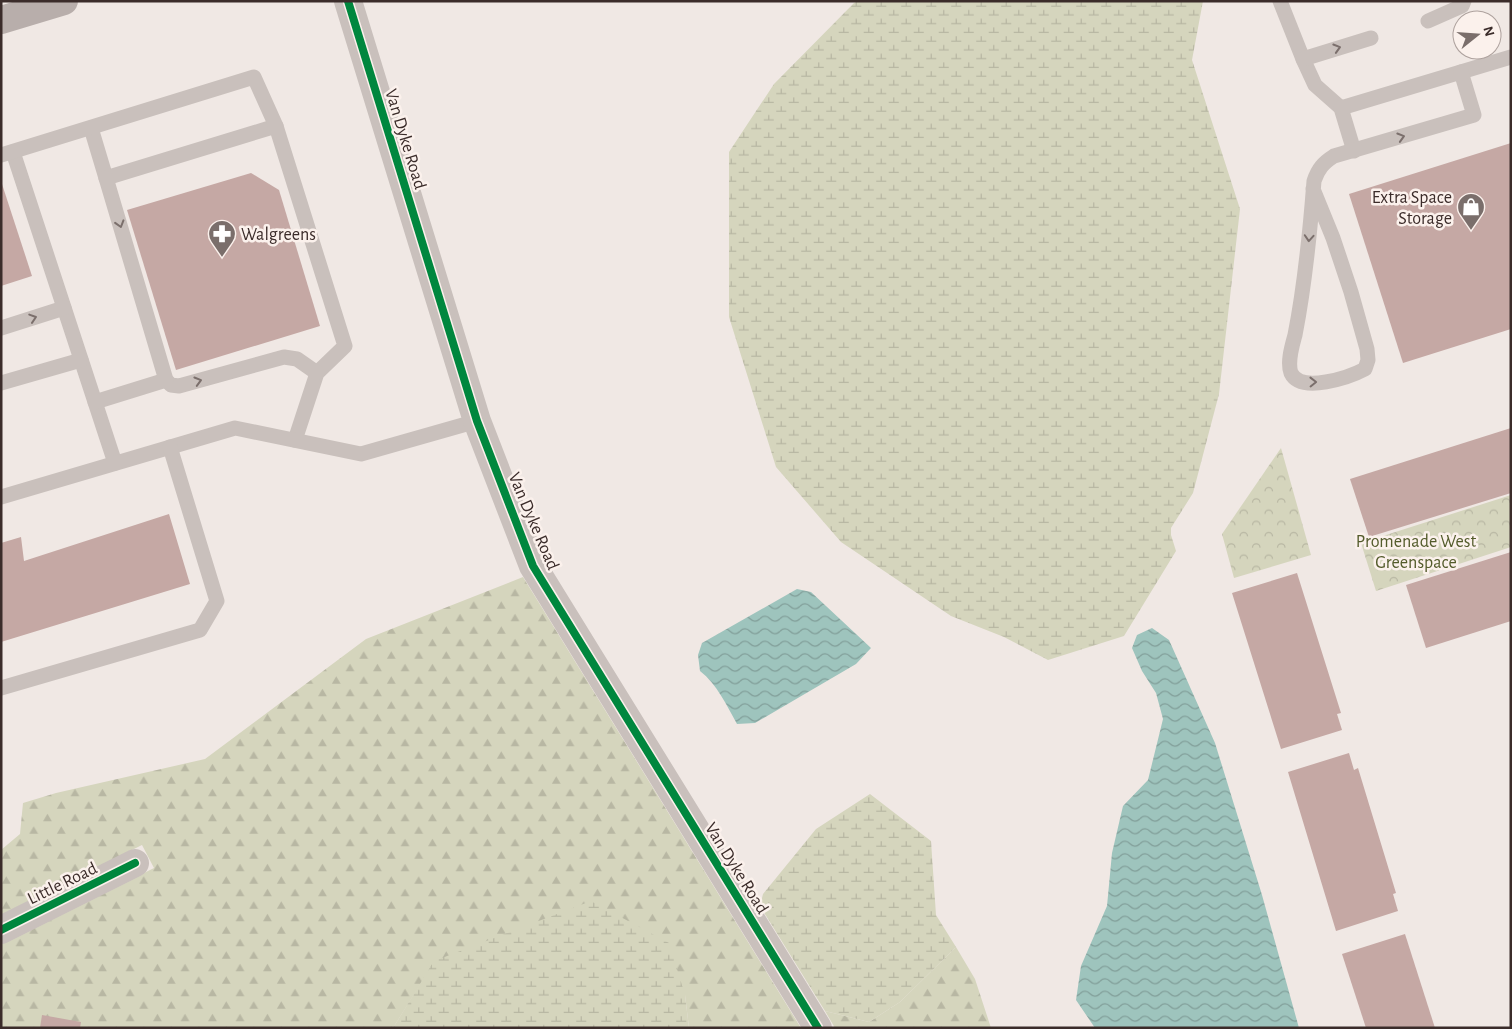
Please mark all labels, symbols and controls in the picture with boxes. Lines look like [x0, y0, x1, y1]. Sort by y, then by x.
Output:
north arrow [1452, 10, 1502, 60]
text: N [1480, 25, 1497, 38]
one-way arrow [1332, 44, 1341, 54]
street label: Van Dyke Road [381, 87, 429, 192]
one-way arrow [1396, 132, 1405, 142]
place label: Extra Space Storage [1372, 189, 1452, 228]
shop icon: Extra Space Storage [1456, 192, 1486, 231]
pharmacy icon: Walgreens [207, 219, 237, 258]
one-way arrow [115, 220, 125, 228]
place label: Walgreens [241, 226, 316, 244]
one-way arrow [1304, 234, 1315, 242]
one-way arrow [28, 314, 36, 324]
one-way arrow [194, 376, 202, 386]
one-way arrow [1309, 377, 1317, 388]
street label: Van Dyke Road [504, 470, 562, 573]
park label: Promenade West Greenspace [1356, 533, 1476, 572]
street label: Van Dyke Road [701, 820, 771, 917]
street label: Little Road [25, 859, 100, 908]

